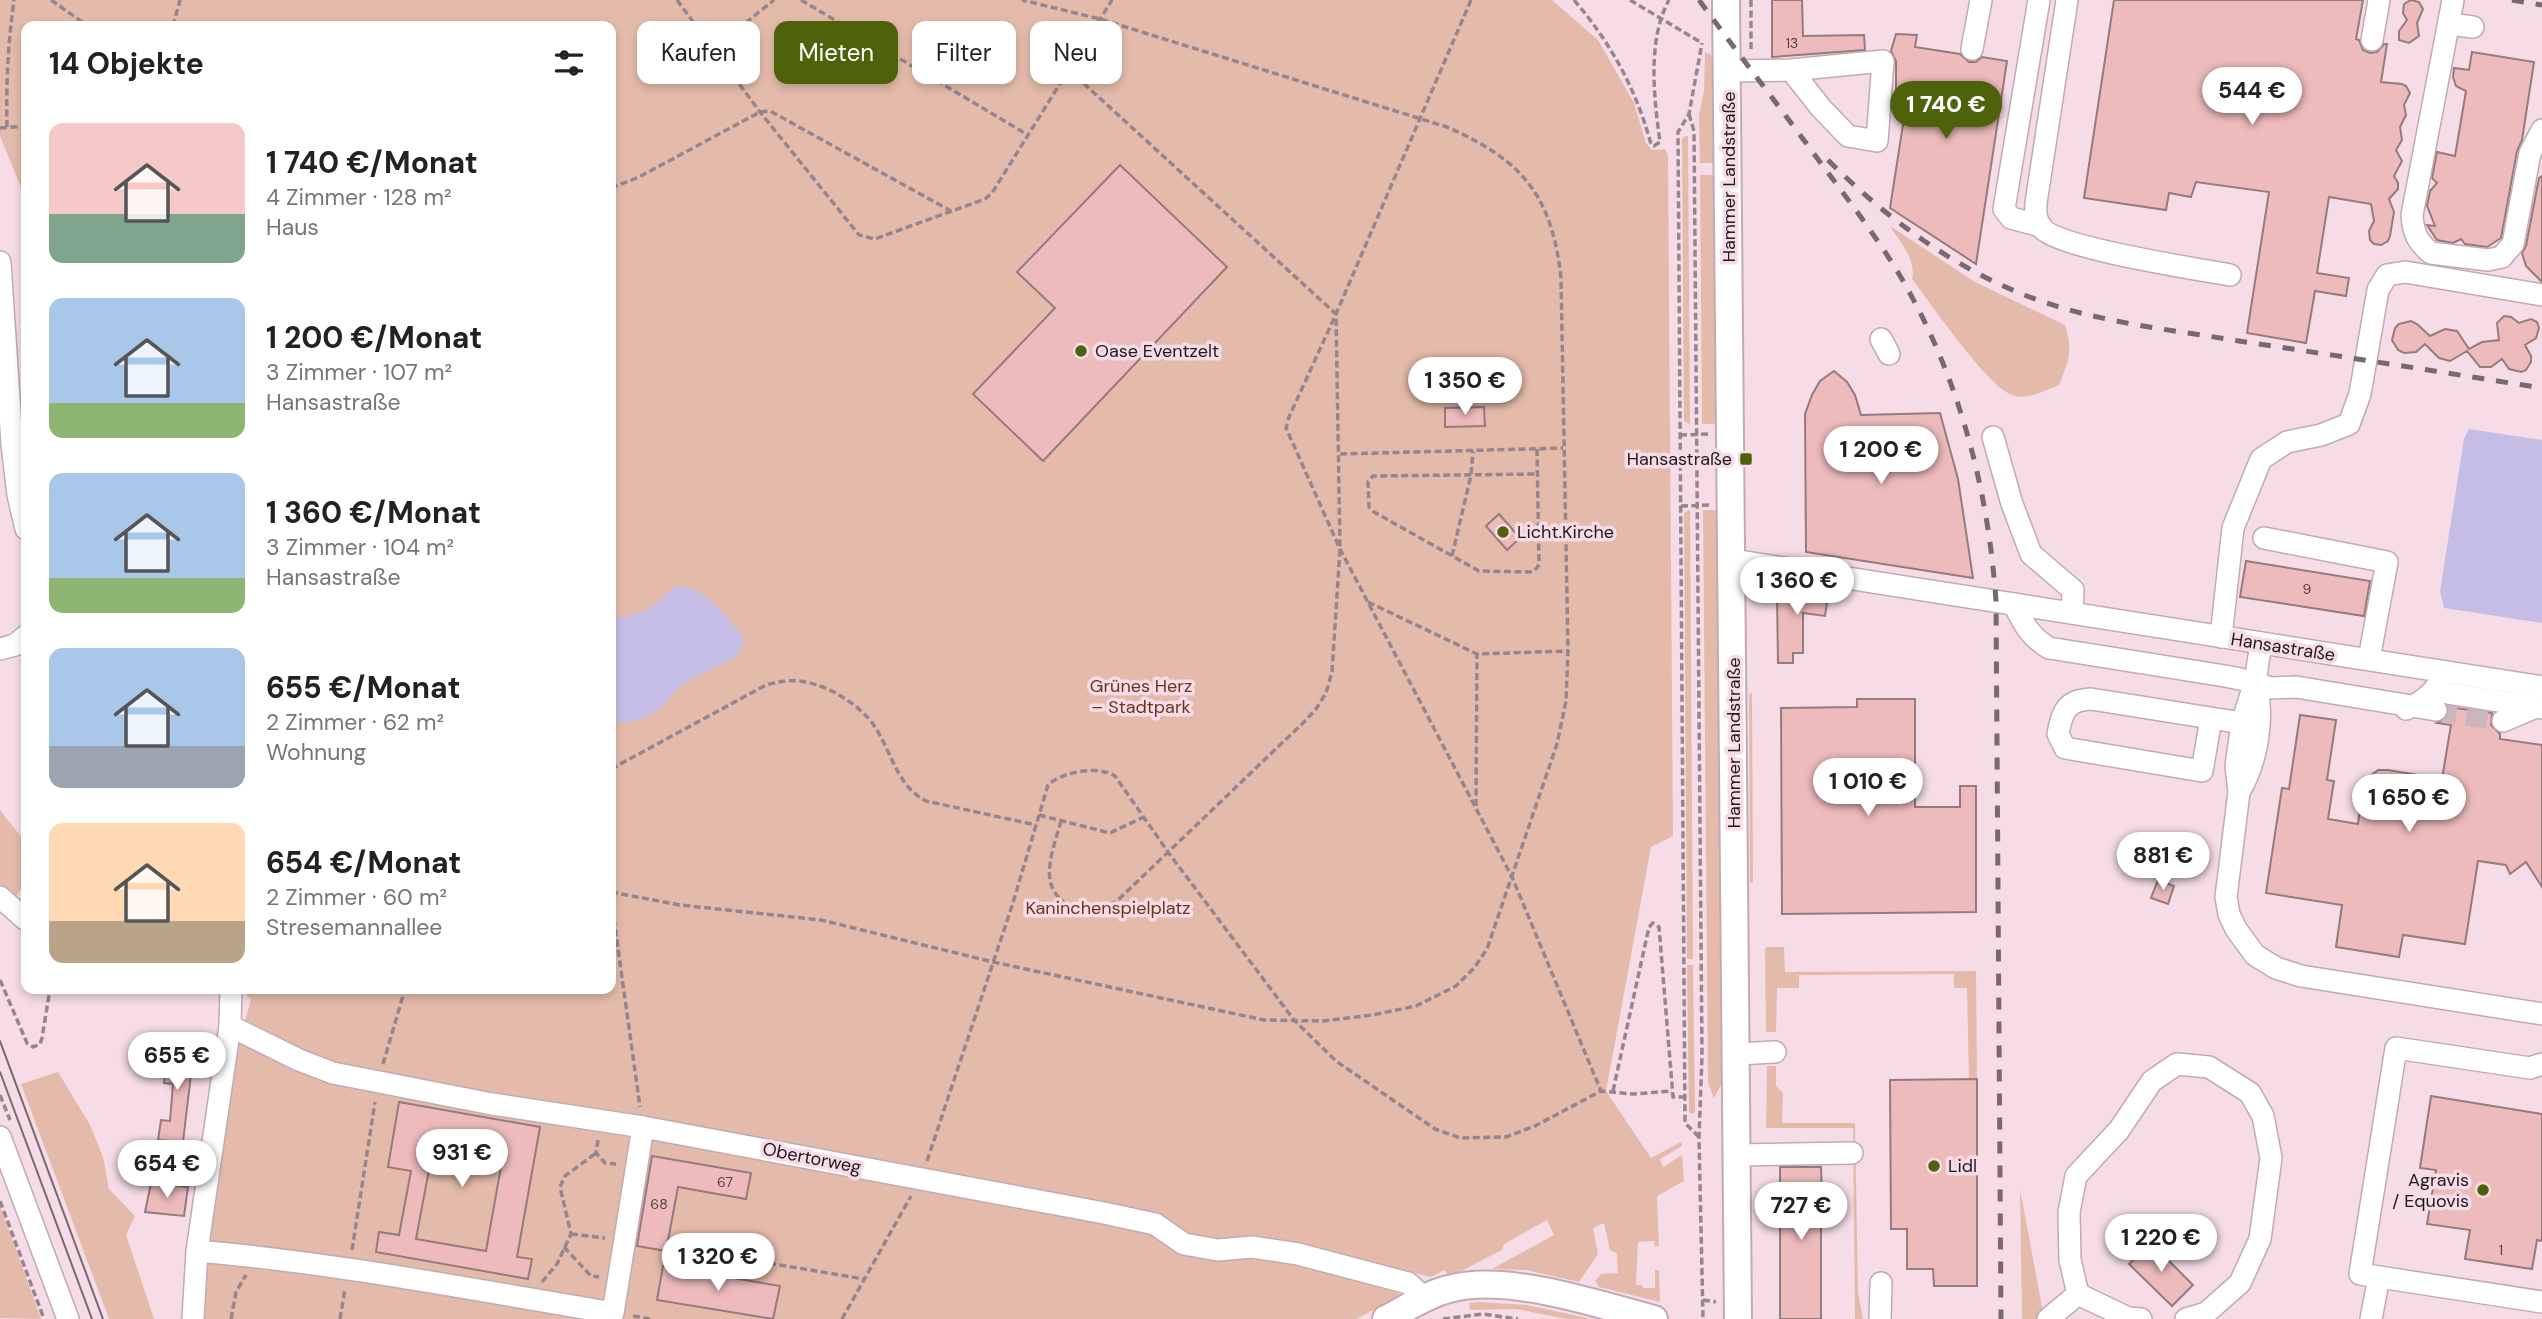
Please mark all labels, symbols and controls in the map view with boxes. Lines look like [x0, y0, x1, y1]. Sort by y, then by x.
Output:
chip: Kaufen [637, 21, 760, 84]
chip: Mieten [774, 21, 898, 84]
chip: Filter [912, 21, 1016, 84]
chip: Neu [1030, 21, 1122, 84]
house number: 13 [1786, 34, 1798, 52]
text: 14 Objekte [49, 44, 204, 83]
icon: filters [550, 44, 588, 82]
pin: 544 € [2203, 68, 2301, 127]
text: 544 € [2218, 75, 2286, 105]
pin: 1 740 € [1881, 82, 2011, 141]
text: 1 740 € [1906, 89, 1986, 119]
street label: Hammer Landstraße [1717, 92, 1741, 262]
text: 1 740 €/Monat [266, 143, 478, 182]
icon: home [105, 151, 189, 235]
text: 4 Zimmer · 128 m² [266, 182, 452, 212]
text: Haus [266, 212, 319, 242]
text: 1 200 €/Monat [266, 318, 482, 357]
icon: home [105, 326, 189, 410]
place label: Oase Eventzelt [1095, 339, 1219, 363]
marker: Oase Eventzelt [1073, 343, 1089, 359]
text: 3 Zimmer · 107 m² [266, 357, 452, 387]
pin: 1 350 € [1400, 358, 1530, 417]
text: 1 350 € [1424, 365, 1506, 395]
text: Hansastraße [266, 387, 400, 417]
pin: 1 200 € [1816, 426, 1946, 486]
text: 1 200 € [1840, 434, 1922, 464]
place label: Hansastraße [1627, 447, 1732, 471]
marker: Hansastraße [1738, 451, 1754, 467]
text: 1 360 €/Monat [266, 493, 481, 532]
icon: home [105, 501, 189, 585]
place label: Licht.Kirche [1517, 520, 1614, 544]
marker: Licht.Kirche [1495, 524, 1511, 540]
text: 3 Zimmer · 104 m² [266, 532, 454, 562]
pin: 1 360 € [1732, 558, 1862, 617]
text: Hansastraße [266, 562, 400, 592]
text: 1 360 € [1756, 565, 1838, 595]
house number: 9 [2303, 580, 2312, 598]
street label: Hansastraße [2229, 627, 2337, 667]
street label: Hammer Landstraße [1722, 658, 1746, 828]
text: 655 €/Monat [266, 668, 461, 707]
park label: Grünes Herz – Stadtpark [1090, 674, 1192, 719]
icon: home [105, 676, 189, 760]
text: 2 Zimmer · 62 m² [266, 707, 444, 737]
text: Wohnung [266, 737, 366, 767]
pin: 1 010 € [1803, 758, 1933, 818]
text: 1 010 € [1829, 766, 1907, 796]
pin: 1 650 € [2344, 774, 2474, 834]
text: 1 650 € [2368, 782, 2450, 812]
pin: 881 € [2114, 832, 2212, 892]
text: 881 € [2133, 840, 2193, 870]
text: 654 €/Monat [266, 843, 461, 882]
icon: home [105, 851, 189, 935]
text: 2 Zimmer · 60 m² [266, 882, 447, 912]
park label: Kaninchenspielplatz [1025, 896, 1191, 920]
text: Stresemannallee [266, 912, 442, 942]
pin: 655 € [128, 1032, 226, 1092]
text: 655 € [144, 1040, 210, 1070]
pin: 931 € [413, 1130, 511, 1189]
text: 931 € [432, 1137, 492, 1167]
street label: Obertorweg [761, 1137, 863, 1179]
pin: 654 € [118, 1140, 216, 1200]
text: 654 € [134, 1148, 200, 1178]
place label: Lidl [1948, 1154, 1977, 1178]
marker: Lidl [1926, 1158, 1942, 1174]
place label: Agravis / Equovis [2392, 1168, 2469, 1213]
house number: 67 [717, 1173, 733, 1191]
pin: 727 € [1752, 1182, 1850, 1242]
marker: Agravis / Equovis [2475, 1182, 2491, 1198]
text: 727 € [1770, 1190, 1832, 1220]
house number: 68 [650, 1195, 668, 1213]
pin: 1 220 € [2096, 1214, 2226, 1274]
text: 1 220 € [2121, 1222, 2201, 1252]
pin: 1 320 € [653, 1234, 783, 1293]
text: 1 320 € [678, 1241, 758, 1271]
house number: 1 [2499, 1241, 2503, 1259]

